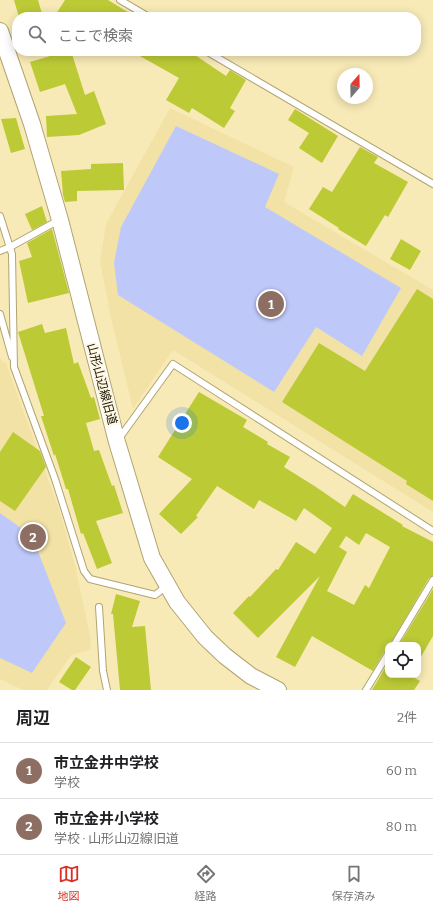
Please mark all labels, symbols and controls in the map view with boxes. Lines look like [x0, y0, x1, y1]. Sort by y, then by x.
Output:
search box [12, 12, 421, 56]
icon: search [26, 23, 48, 45]
text: ここで検索 [58, 27, 133, 45]
north arrow [337, 68, 373, 104]
pin: 1 [258, 289, 284, 319]
street label: 山形山辺線旧道 [84, 342, 120, 426]
your location [172, 413, 192, 433]
pin: 2 [20, 522, 46, 552]
map controls [385, 642, 421, 678]
button: locate [385, 642, 421, 678]
text: 周辺 [16, 708, 50, 729]
text: 2件 [397, 710, 417, 725]
text: 市立金井中学校 [54, 754, 159, 772]
text: 1 [26, 763, 32, 778]
text: 60 m [386, 763, 417, 778]
text: 学校 [54, 775, 80, 790]
text: 市立金井小学校 [54, 810, 159, 828]
text: 2 [25, 819, 33, 834]
text: 80 m [386, 819, 417, 834]
text: 学校 · 山形山辺線旧道 [54, 831, 179, 846]
tab: 地図 [58, 863, 80, 903]
tab: 経路 [195, 863, 217, 903]
tab: 保存済み [332, 863, 376, 903]

